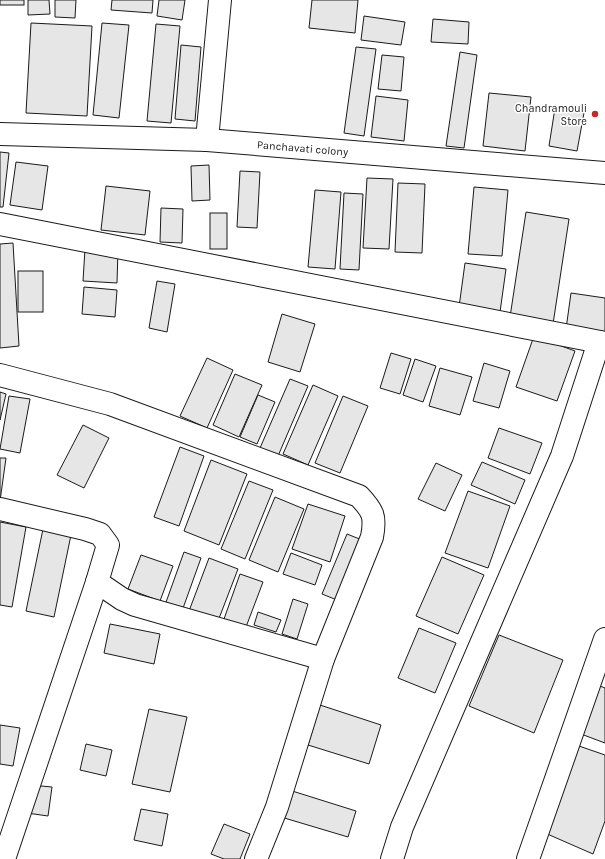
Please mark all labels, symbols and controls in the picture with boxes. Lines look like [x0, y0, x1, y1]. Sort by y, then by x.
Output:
place label: Chandramouli Store [515, 102, 587, 128]
marker: Chandramouli Store [590, 109, 600, 119]
street label: Panchavati colony [256, 138, 349, 159]

